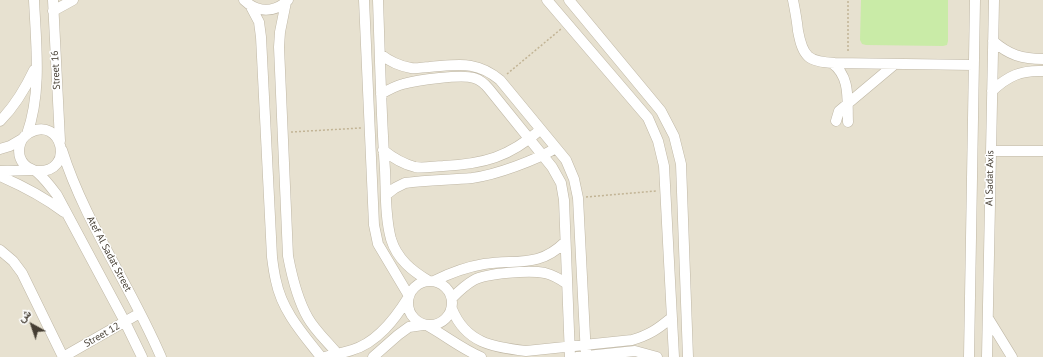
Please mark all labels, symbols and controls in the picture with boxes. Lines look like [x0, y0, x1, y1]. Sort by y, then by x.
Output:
street label: Street 16 [49, 50, 63, 90]
street label: Al Sadat Axis [984, 150, 996, 206]
street label: Atef Al Sadat Street [84, 214, 134, 294]
north arrow [12, 305, 52, 345]
text: ش [15, 306, 34, 325]
street label: Street 12 [82, 320, 122, 350]

